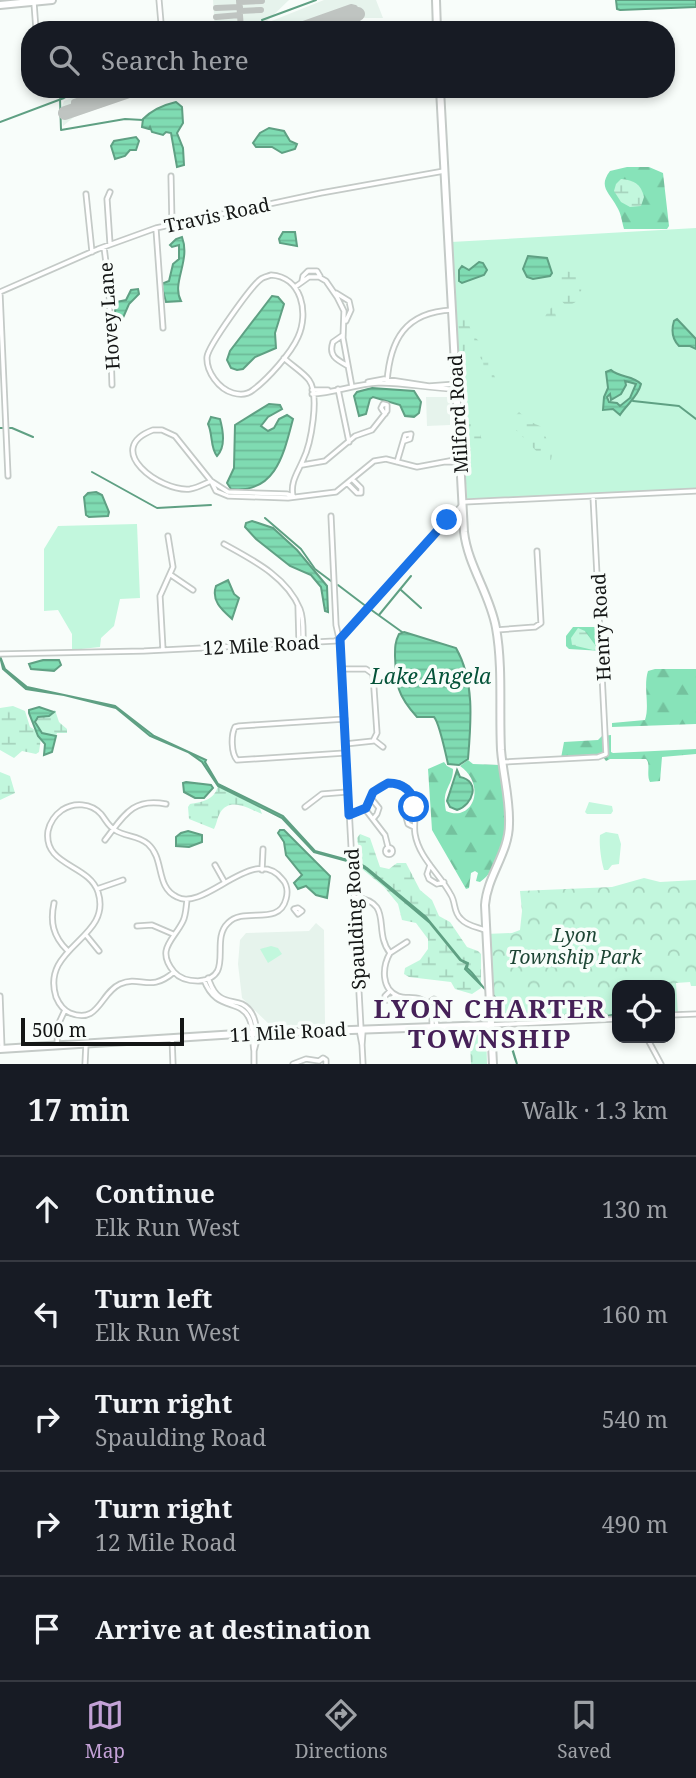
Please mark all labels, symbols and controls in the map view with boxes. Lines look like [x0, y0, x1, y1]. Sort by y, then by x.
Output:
search box [21, 21, 675, 98]
icon: search [45, 41, 83, 79]
text: Search here [101, 42, 249, 78]
street label: Travis Road [162, 191, 273, 239]
street label: Hovey Lane [92, 261, 126, 371]
street label: Milford Road [442, 354, 474, 474]
route end [431, 504, 462, 535]
street label: Henry Road [585, 572, 617, 682]
street label: 12 Mile Road [202, 629, 320, 661]
water label: Lake Angela [370, 662, 492, 690]
route start [398, 791, 429, 822]
street label: Spaulding Road [338, 847, 372, 990]
park label: Lyon Township Park [508, 922, 643, 970]
map controls [612, 980, 675, 1043]
button: locate [612, 980, 675, 1043]
district label: LYON CHARTER TOWNSHIP [373, 990, 607, 1056]
scale bar [21, 1015, 184, 1047]
street label: 11 Mile Road [229, 1016, 347, 1048]
text: 500 m [32, 1017, 87, 1043]
text: 17 min [28, 1089, 130, 1130]
text: Walk · 1.3 km [522, 1094, 668, 1126]
text: Continue [95, 1175, 215, 1211]
icon: ahead [28, 1190, 66, 1228]
text: 130 m [602, 1193, 668, 1225]
text: Elk Run West [95, 1211, 240, 1243]
text: Turn left [95, 1280, 212, 1316]
icon: left [28, 1295, 66, 1333]
text: 160 m [602, 1298, 668, 1330]
text: Elk Run West [95, 1316, 240, 1348]
text: Turn right [95, 1385, 232, 1421]
icon: right [28, 1400, 66, 1438]
text: 540 m [602, 1403, 668, 1435]
text: Spaulding Road [95, 1421, 266, 1453]
text: Turn right [95, 1490, 232, 1526]
icon: right [28, 1505, 66, 1543]
text: 490 m [602, 1508, 668, 1540]
text: 12 Mile Road [95, 1526, 236, 1558]
icon: arrive [28, 1610, 66, 1648]
text: Arrive at destination [95, 1611, 371, 1647]
tab: Map [85, 1696, 125, 1764]
tab: Directions [295, 1696, 388, 1764]
tab: Saved [557, 1696, 611, 1764]

